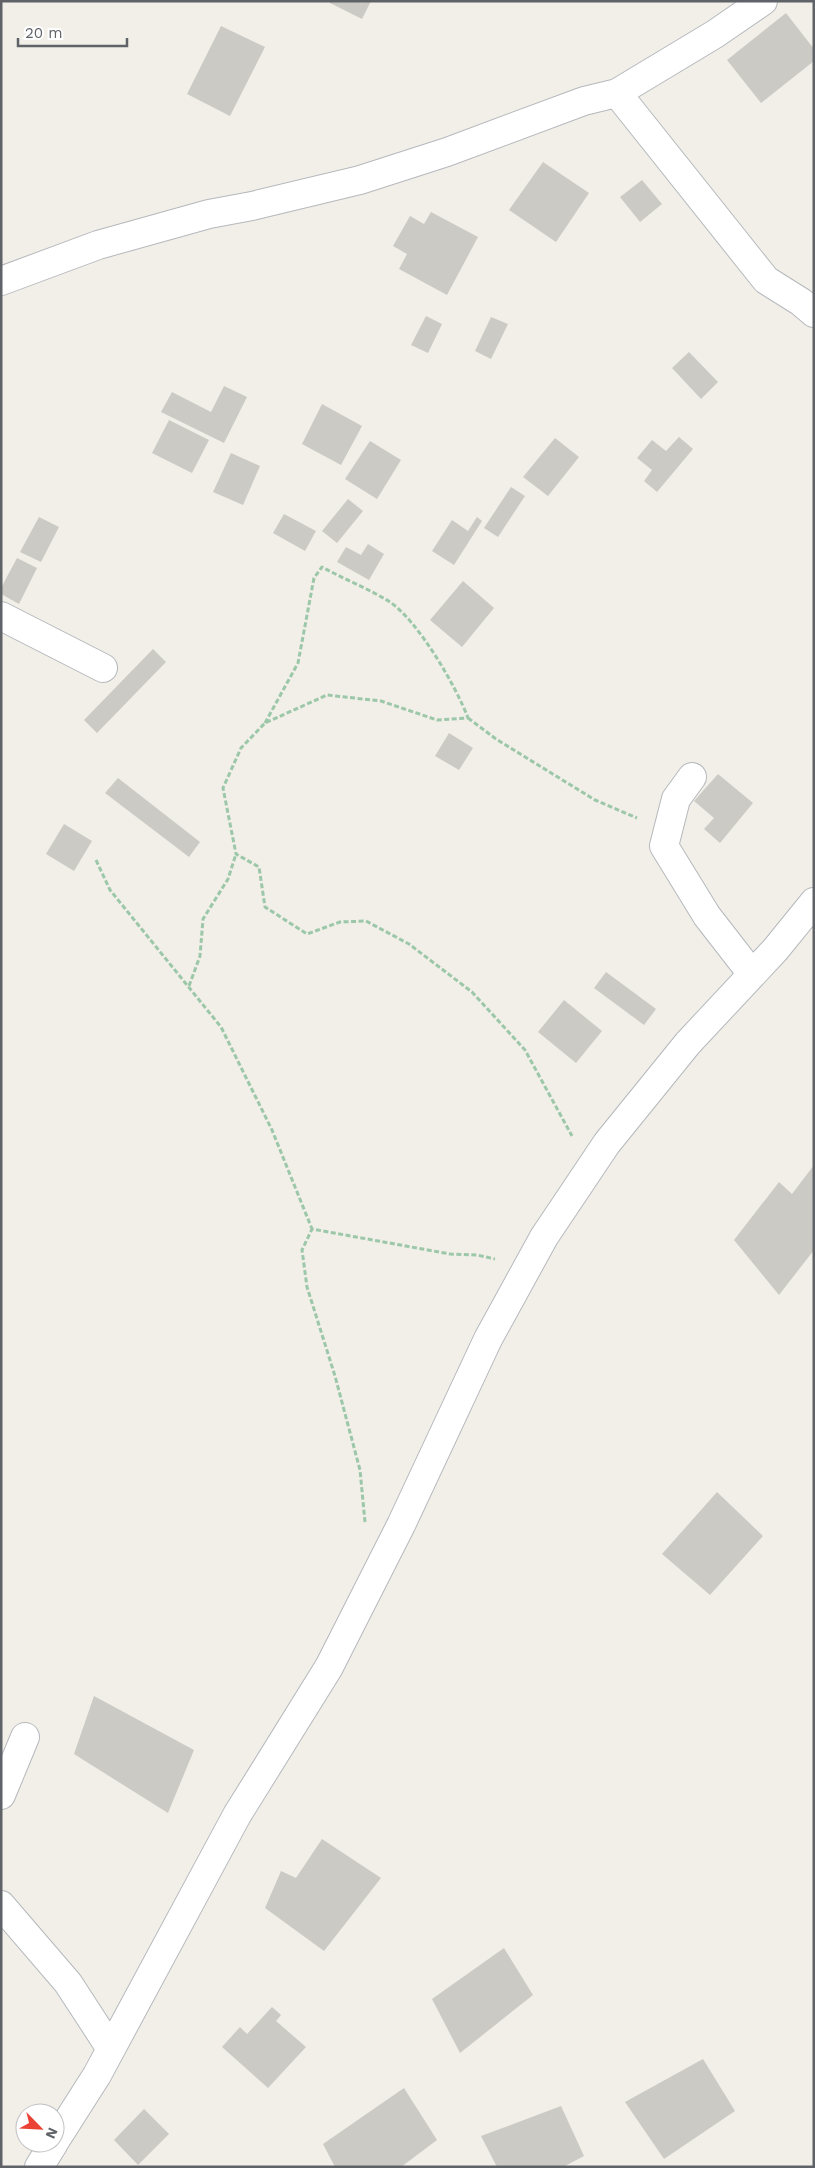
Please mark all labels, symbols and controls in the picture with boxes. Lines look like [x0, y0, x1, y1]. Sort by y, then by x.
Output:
scale bar [18, 15, 126, 47]
text: 20 m [25, 24, 63, 42]
north arrow [15, 2103, 65, 2153]
text: N [42, 2125, 61, 2141]

